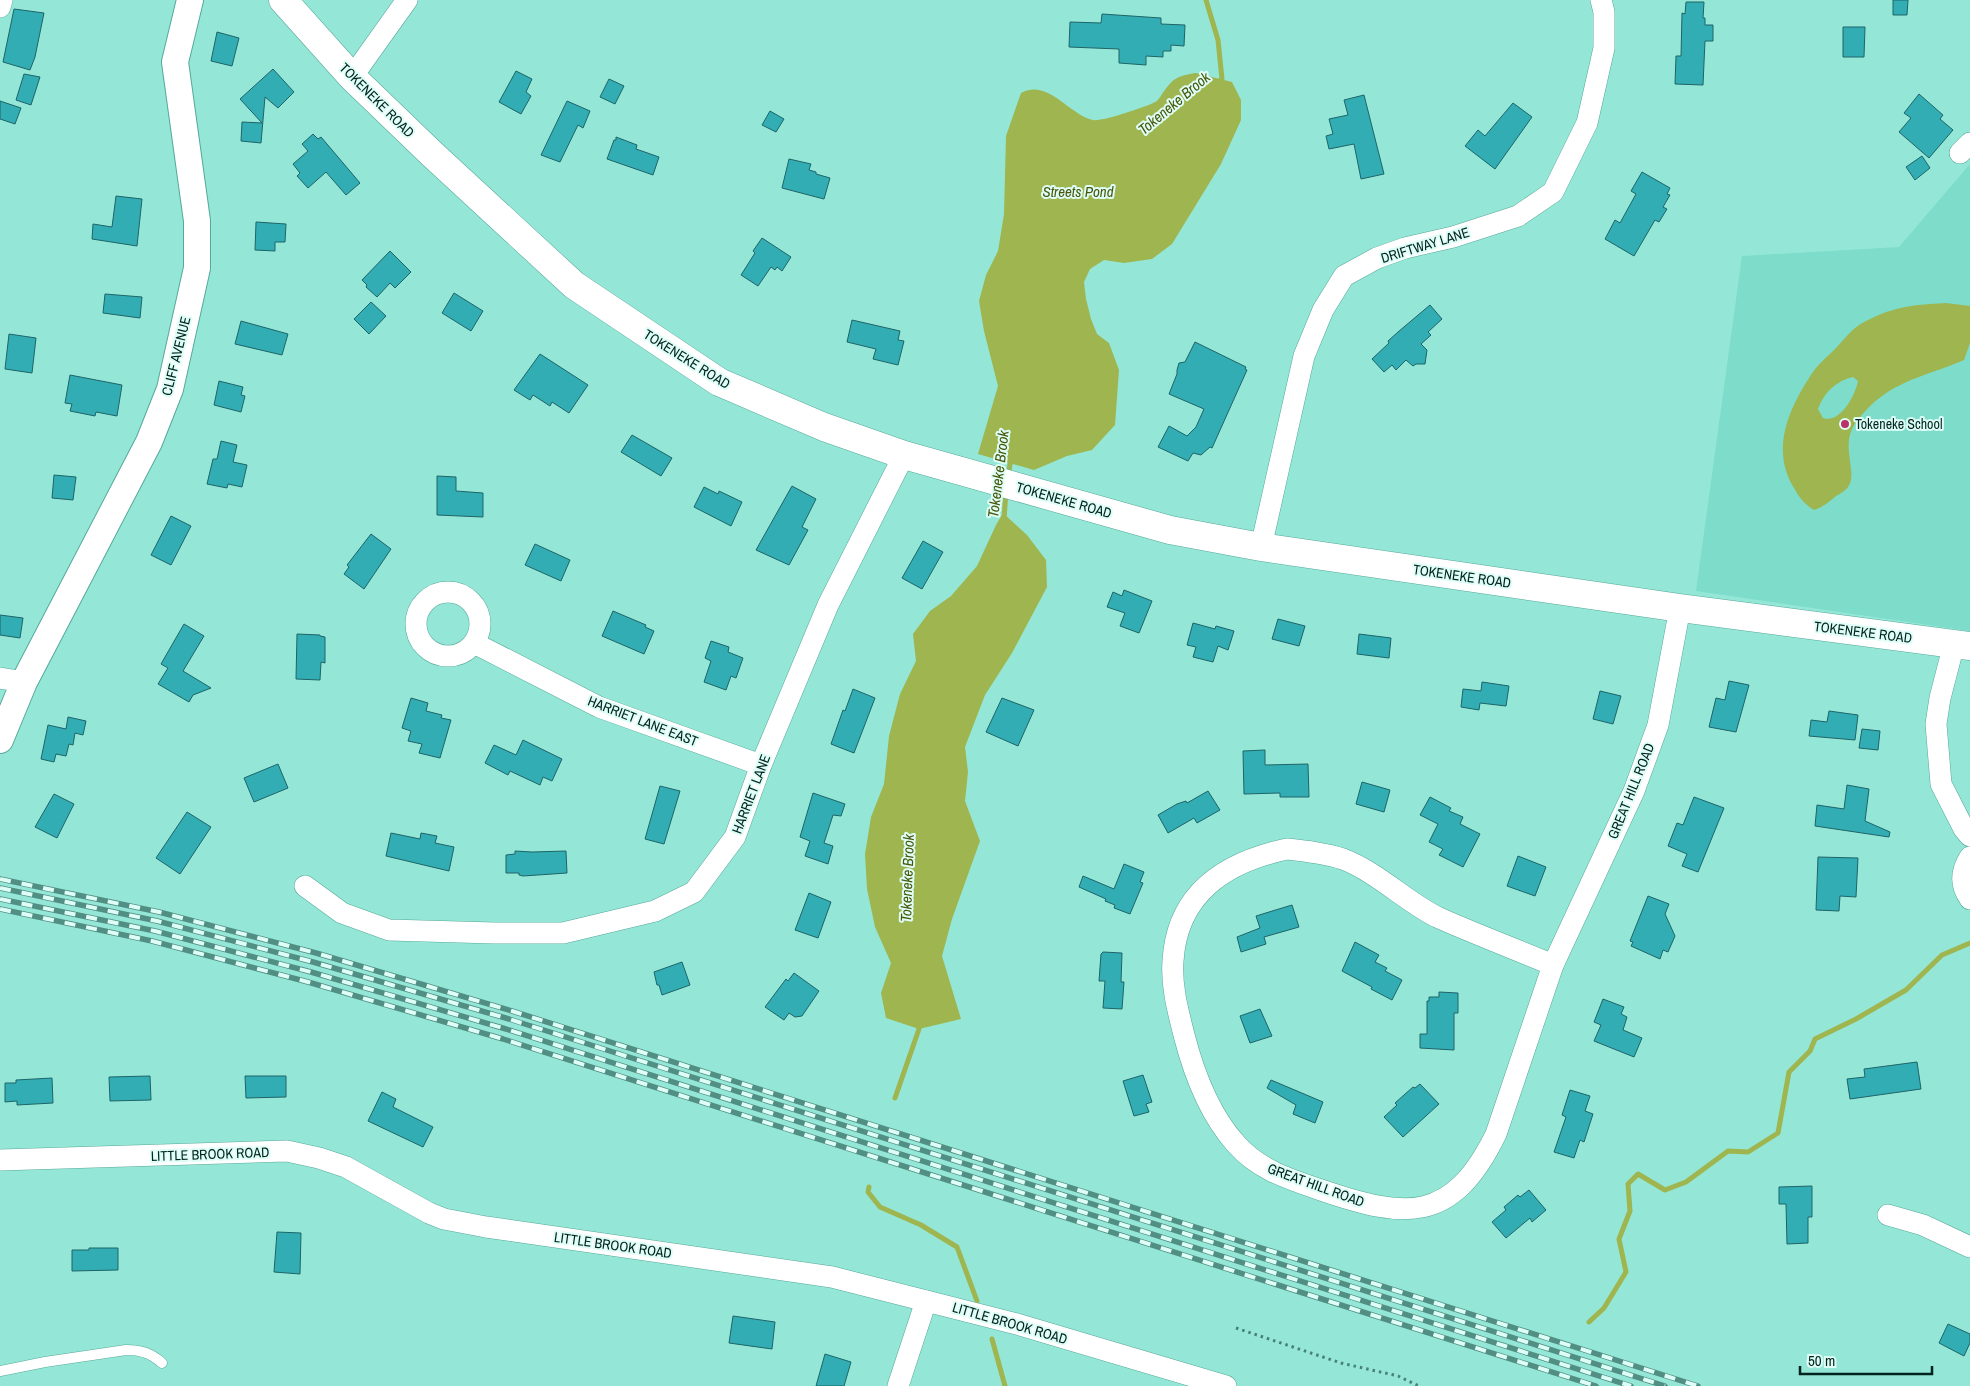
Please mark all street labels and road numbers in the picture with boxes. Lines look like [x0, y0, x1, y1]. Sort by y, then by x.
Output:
street label: TOKENEKE ROAD [336, 59, 418, 141]
street label: DRIFTWAY LANE [1379, 223, 1471, 267]
street label: CLIFF AVENUE [157, 315, 195, 397]
street label: TOKENEKE ROAD [640, 325, 734, 393]
street label: TOKENEKE ROAD [1014, 478, 1114, 522]
street label: TOKENEKE ROAD [1412, 560, 1512, 592]
street label: TOKENEKE ROAD [1813, 617, 1913, 647]
street label: HARRIET LANE EAST [585, 692, 701, 750]
street label: GREAT HILL ROAD [1604, 740, 1658, 842]
street label: HARRIET LANE [728, 752, 774, 836]
street label: LITTLE BROOK ROAD [150, 1143, 270, 1165]
street label: GREAT HILL ROAD [1265, 1159, 1367, 1211]
street label: LITTLE BROOK ROAD [553, 1228, 673, 1262]
street label: LITTLE BROOK ROAD [950, 1298, 1070, 1348]

